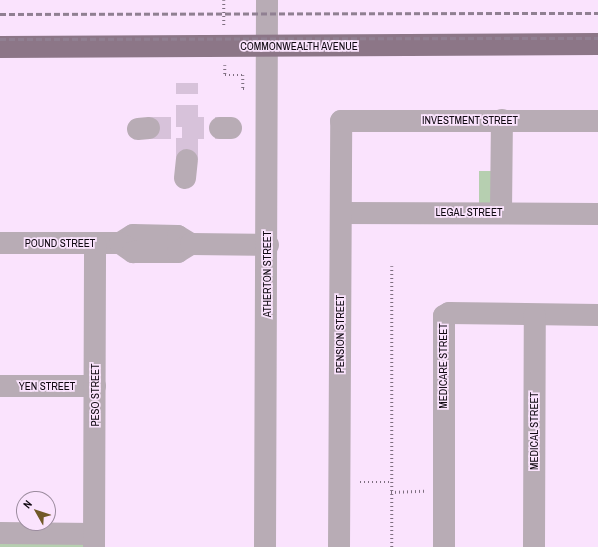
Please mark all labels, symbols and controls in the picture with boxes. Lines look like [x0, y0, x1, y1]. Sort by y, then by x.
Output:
street label: COMMONWEALTH AVENUE [240, 39, 358, 53]
street label: INVESTMENT STREET [422, 113, 518, 127]
street label: LEGAL STREET [435, 205, 503, 219]
street label: ATHERTON STREET [260, 231, 274, 317]
street label: POUND STREET [25, 236, 95, 250]
street label: PENSION STREET [333, 295, 347, 373]
street label: MEDICARE STREET [436, 323, 450, 409]
street label: PESO STREET [88, 363, 102, 427]
street label: YEN STREET [19, 379, 75, 393]
street label: MEDICAL STREET [527, 392, 541, 470]
north arrow [16, 491, 56, 531]
text: N [20, 497, 35, 511]

